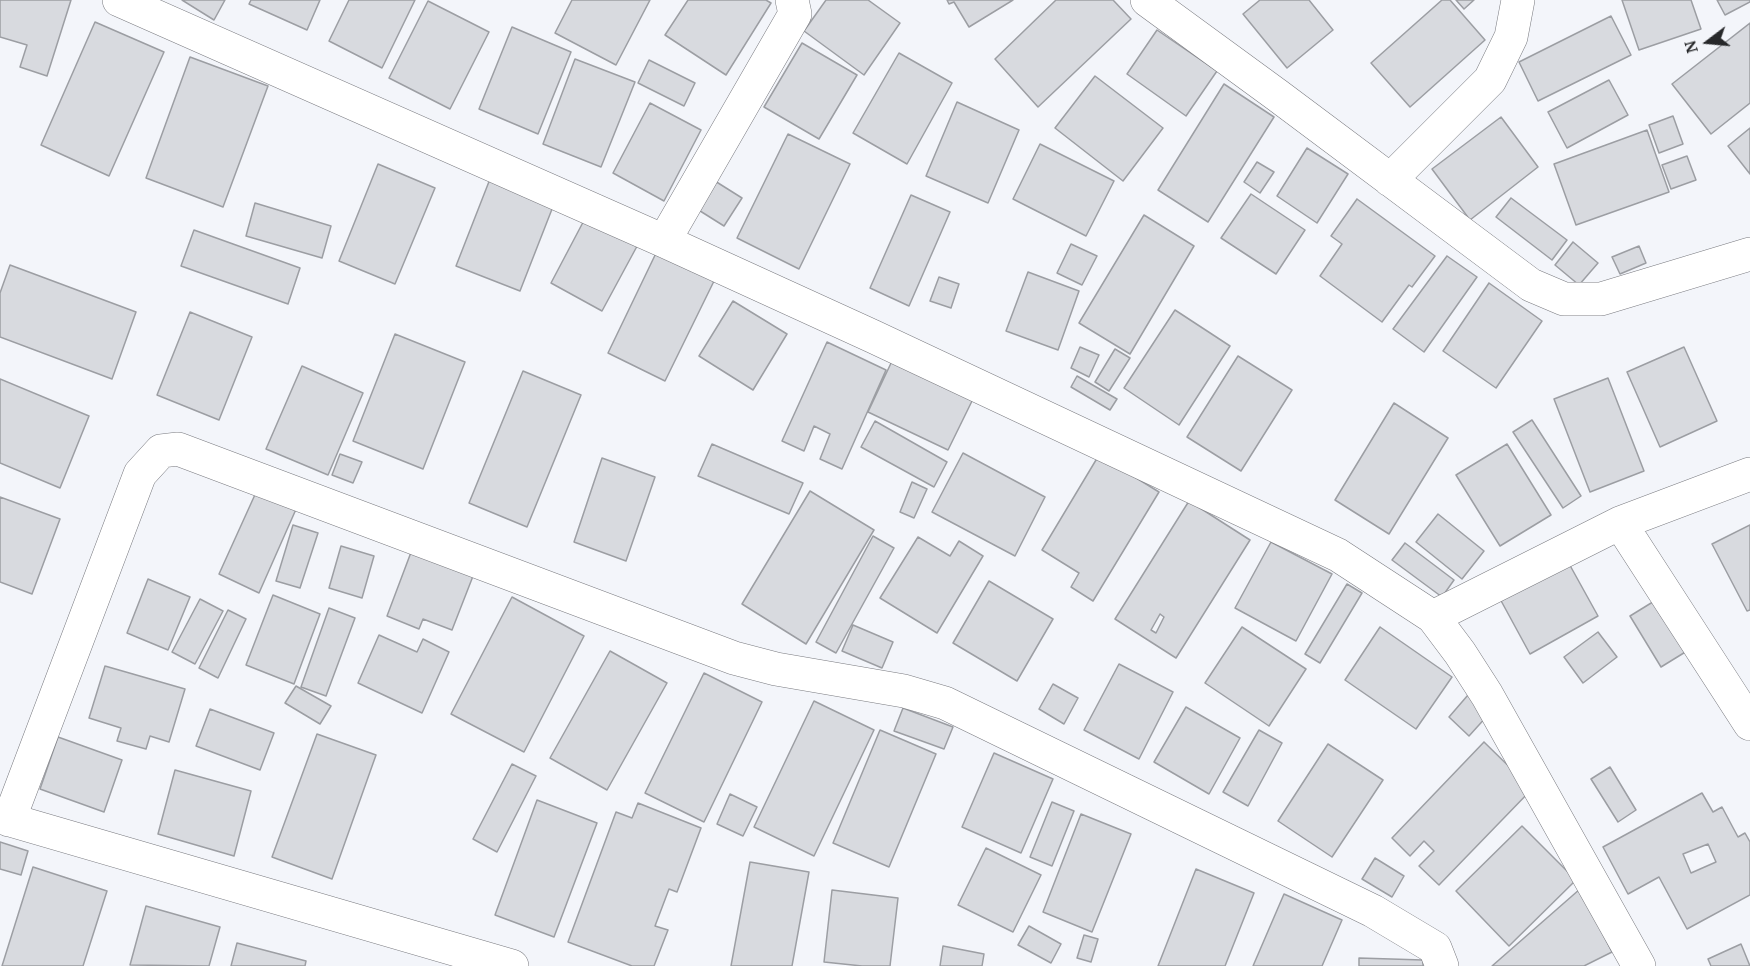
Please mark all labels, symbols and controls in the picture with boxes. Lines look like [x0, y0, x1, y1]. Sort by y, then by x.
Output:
north arrow [1678, 12, 1738, 72]
text: N [1678, 38, 1703, 56]

